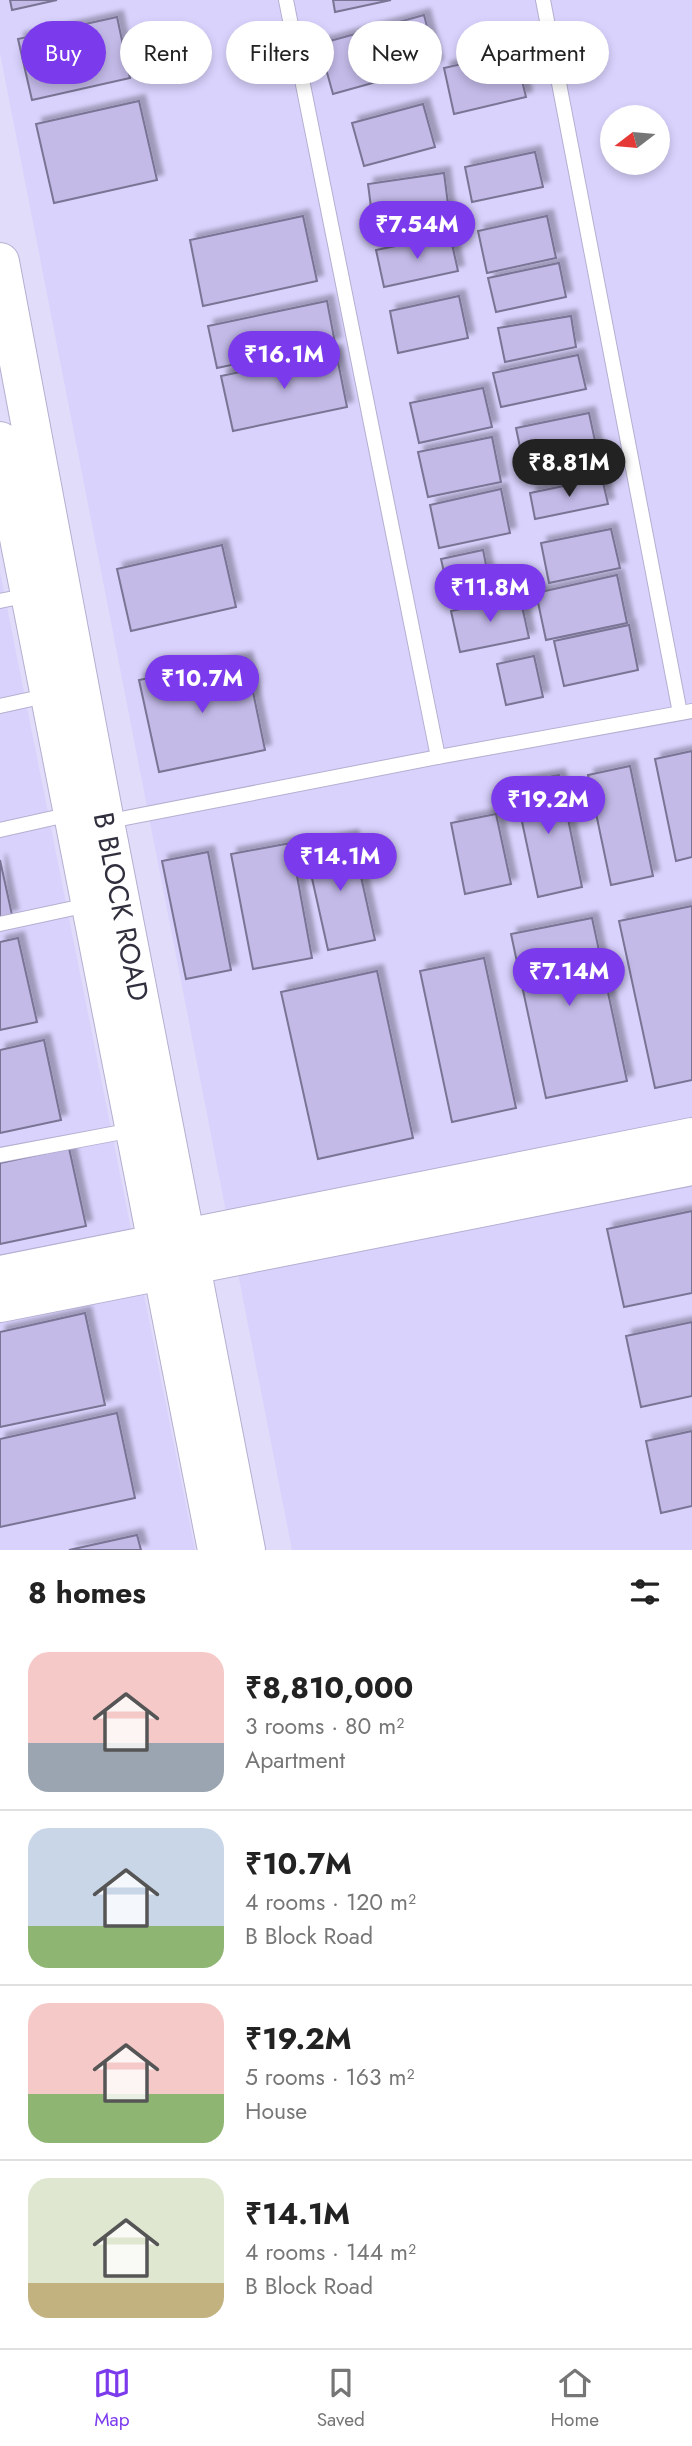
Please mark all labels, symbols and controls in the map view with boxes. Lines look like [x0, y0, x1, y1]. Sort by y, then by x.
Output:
chip: Buy [21, 21, 106, 84]
chip: Rent [120, 21, 212, 84]
chip: Filters [226, 21, 334, 84]
chip: New [348, 21, 442, 84]
chip: Apartment [456, 21, 609, 84]
north arrow [600, 105, 670, 175]
map controls [600, 105, 670, 175]
pin: ₹7.54M [360, 202, 474, 261]
text: ₹7.54M [375, 207, 459, 241]
pin: ₹16.1M [227, 332, 341, 391]
text: ₹16.1M [244, 337, 324, 371]
pin: ₹8.81M [512, 440, 626, 499]
text: ₹8.81M [528, 445, 610, 479]
pin: ₹11.8M [433, 564, 547, 624]
text: ₹11.8M [451, 570, 529, 604]
pin: ₹10.7M [145, 656, 259, 715]
text: ₹10.7M [161, 661, 243, 695]
pin: ₹19.2M [491, 776, 605, 836]
text: ₹19.2M [507, 782, 589, 816]
street label: B BLOCK ROAD [83, 809, 159, 1005]
pin: ₹14.1M [283, 834, 397, 893]
text: ₹14.1M [300, 839, 380, 873]
pin: ₹7.14M [512, 948, 626, 1008]
text: ₹7.14M [529, 954, 609, 988]
text: 8 homes [28, 1571, 146, 1614]
icon: filters [626, 1573, 664, 1611]
text: ₹8,810,000 [245, 1666, 413, 1709]
icon: home [84, 1680, 168, 1764]
text: 3 rooms · 80 m² [245, 1709, 404, 1743]
text: Apartment [245, 1743, 345, 1777]
text: ₹10.7M [245, 1842, 352, 1885]
icon: home [84, 1856, 168, 1940]
text: 4 rooms · 120 m² [245, 1885, 416, 1919]
text: B Block Road [245, 1919, 373, 1953]
text: ₹19.2M [245, 2017, 351, 2060]
icon: home [84, 2031, 168, 2115]
text: 5 rooms · 163 m² [245, 2060, 414, 2094]
text: House [245, 2094, 307, 2128]
text: ₹14.1M [245, 2192, 350, 2235]
icon: home [84, 2206, 168, 2290]
text: 4 rooms · 144 m² [245, 2235, 416, 2269]
text: B Block Road [245, 2269, 373, 2303]
tab: Map [93, 2364, 131, 2433]
tab: Saved [317, 2364, 365, 2433]
tab: Home [551, 2364, 599, 2433]

